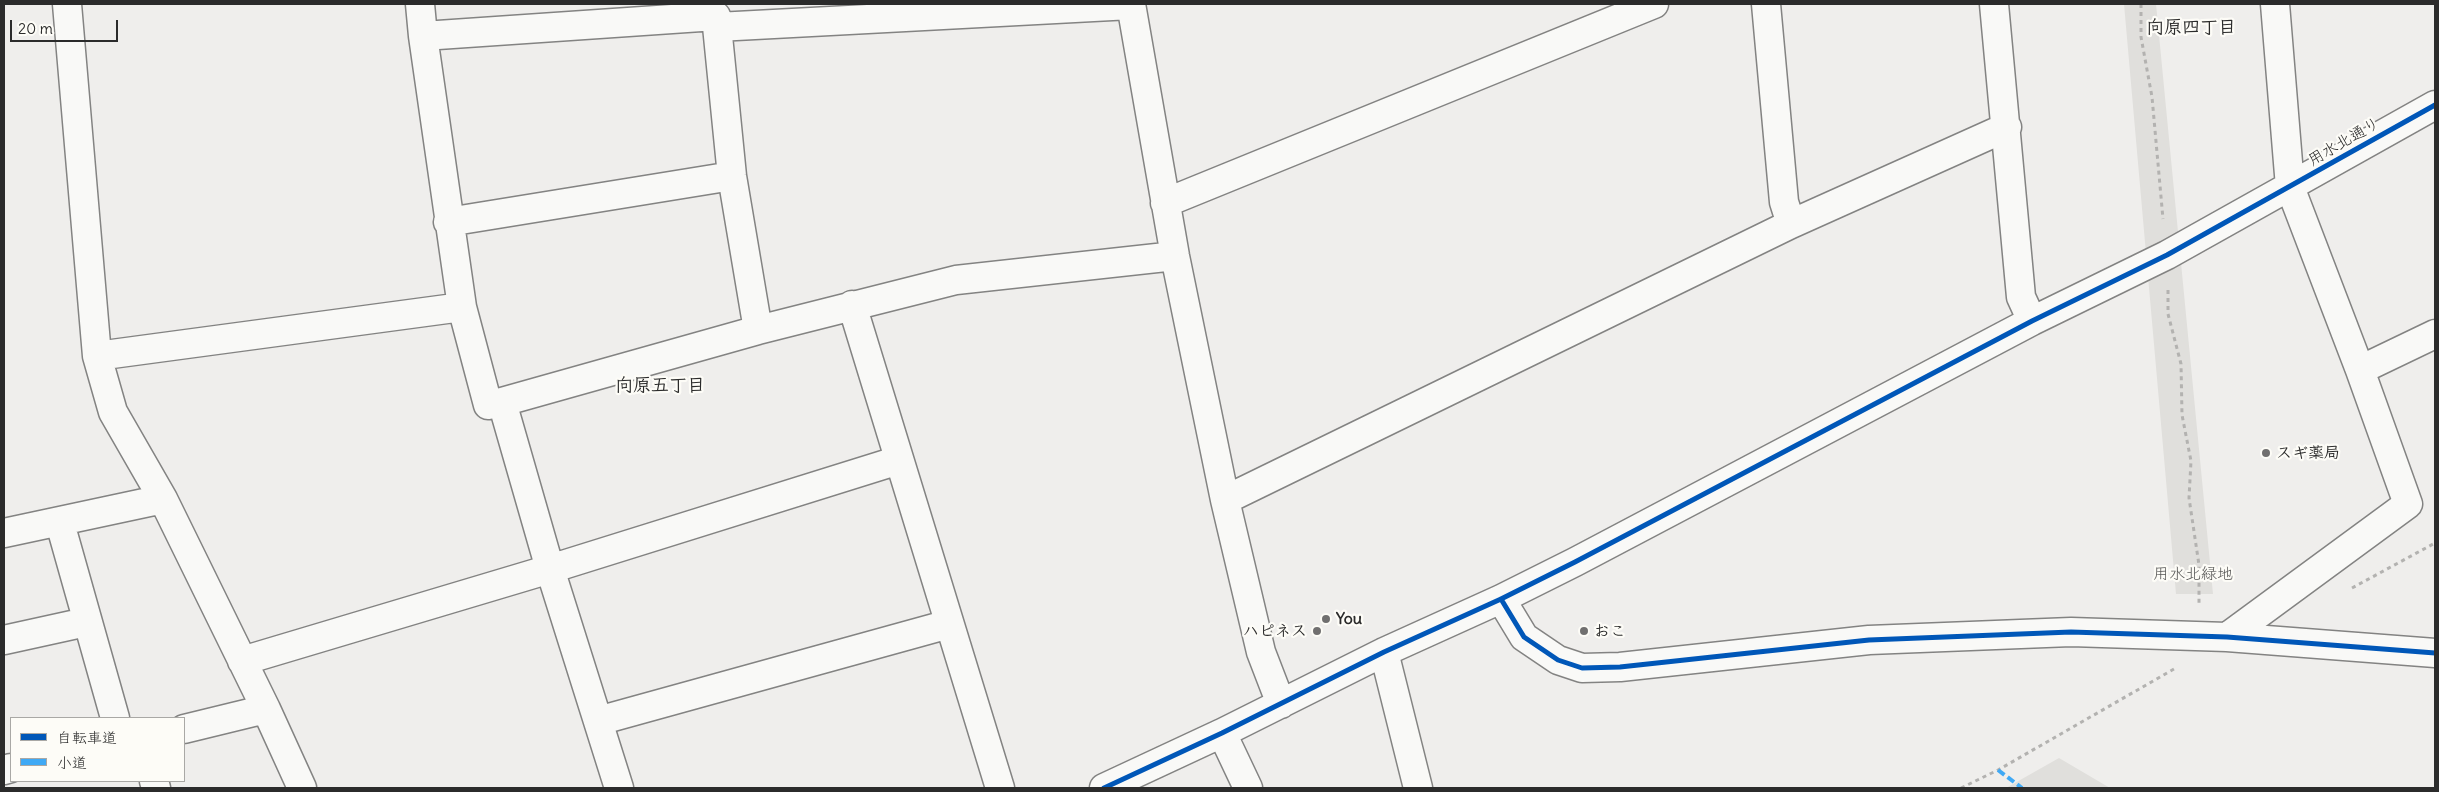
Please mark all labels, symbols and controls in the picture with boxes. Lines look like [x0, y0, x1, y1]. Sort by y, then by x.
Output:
scale bar [12, 10, 120, 42]
district label: 向原四丁目 [2146, 17, 2236, 39]
text: 20 m [18, 19, 53, 38]
street label: 用水北通り [2305, 114, 2383, 170]
district label: 向原五丁目 [615, 375, 705, 397]
place label: スギ薬局 [2276, 443, 2340, 463]
marker: スギ薬局 [2260, 447, 2272, 459]
park label: 用水北緑地 [2153, 564, 2233, 584]
place label: You [1336, 609, 1362, 629]
marker: You [1320, 613, 1332, 625]
place label: ハピネス [1243, 621, 1307, 641]
place label: おこ [1594, 621, 1626, 641]
marker: ハピネス [1311, 625, 1323, 637]
marker: おこ [1578, 625, 1590, 637]
legend [10, 717, 185, 782]
text: 自転車道 [57, 728, 117, 747]
text: 小道 [57, 753, 87, 772]

